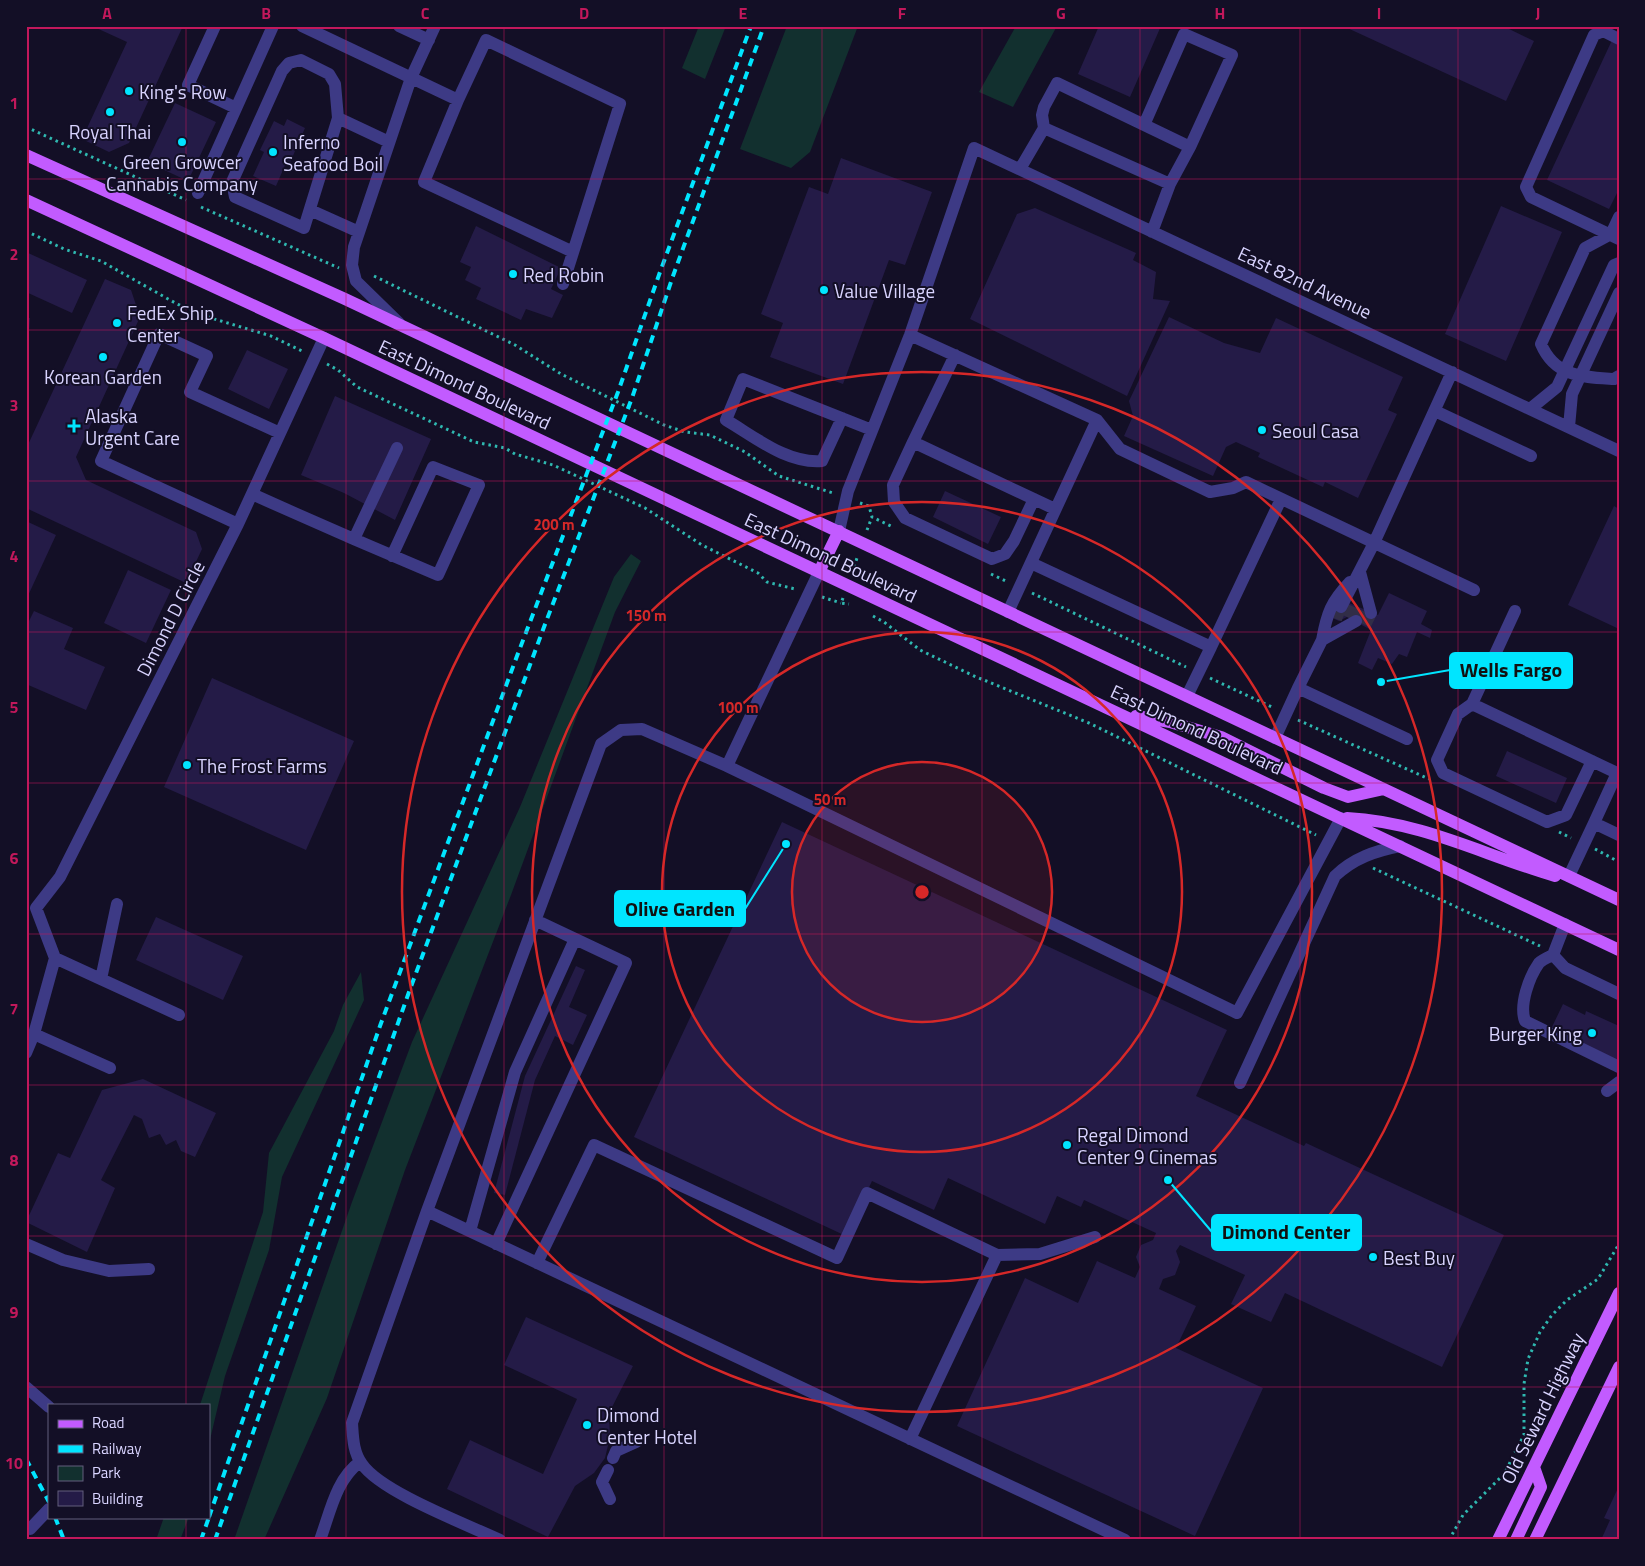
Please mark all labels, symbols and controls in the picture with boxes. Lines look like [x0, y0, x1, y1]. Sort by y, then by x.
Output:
text: A [102, 1, 112, 25]
text: B [261, 1, 271, 25]
text: C [421, 1, 430, 25]
text: D [579, 1, 589, 25]
text: E [739, 1, 748, 25]
text: F [898, 1, 907, 25]
text: G [1056, 1, 1066, 25]
text: H [1215, 1, 1225, 25]
text: I [1377, 1, 1381, 25]
text: J [1536, 1, 1540, 25]
place label: King's Row [139, 77, 227, 106]
marker: King's Row [123, 85, 135, 97]
text: 1 [10, 91, 18, 115]
marker: Royal Thai [104, 106, 116, 118]
place label: Royal Thai [69, 117, 151, 146]
place label: Inferno Seafood Boil [283, 127, 383, 178]
marker: Green Growcer Cannabis Company [176, 136, 188, 148]
marker: Inferno Seafood Boil [267, 146, 279, 158]
place label: Green Growcer Cannabis Company [106, 147, 258, 198]
street label: East 82nd Avenue [1233, 238, 1377, 326]
text: 2 [10, 242, 18, 266]
place label: Red Robin [523, 260, 604, 289]
marker: Red Robin [507, 268, 519, 280]
place label: Value Village [834, 276, 935, 305]
marker: Value Village [818, 284, 830, 296]
place label: FedEx Ship Center [127, 298, 214, 349]
marker: FedEx Ship Center [111, 317, 123, 329]
street label: East Dimond Boulevard [374, 331, 556, 437]
marker: Korean Garden [97, 351, 109, 363]
place label: Korean Garden [44, 362, 162, 391]
text: 3 [10, 393, 18, 417]
place label: Alaska Urgent Care [85, 401, 180, 452]
place label: Seoul Casa [1272, 416, 1359, 445]
marker: Alaska Urgent Care [67, 419, 81, 433]
marker: Seoul Casa [1256, 424, 1268, 436]
street label: East Dimond Boulevard [740, 504, 922, 610]
text: 200 m [533, 513, 575, 536]
text: 4 [10, 544, 19, 568]
street label: Dimond D Circle [128, 555, 212, 681]
text: 150 m [625, 604, 667, 627]
callout: Wells Fargo [1450, 653, 1572, 688]
text: Wells Fargo [1460, 654, 1562, 685]
street label: East Dimond Boulevard [1106, 676, 1288, 782]
text: 5 [10, 695, 19, 719]
text: 100 m [717, 696, 759, 719]
place label: The Frost Farms [197, 751, 327, 780]
marker: The Frost Farms [181, 759, 193, 771]
text: 50 m [814, 788, 846, 811]
text: 6 [10, 846, 19, 870]
centre of rings [913, 883, 931, 901]
callout: Olive Garden [615, 891, 745, 926]
text: Olive Garden [625, 893, 735, 924]
text: 7 [10, 997, 18, 1021]
place label: Burger King [1489, 1019, 1582, 1048]
marker: Burger King [1586, 1027, 1598, 1039]
place label: Regal Dimond Center 9 Cinemas [1077, 1120, 1217, 1171]
marker: Regal Dimond Center 9 Cinemas [1061, 1139, 1073, 1151]
text: 8 [10, 1148, 19, 1172]
callout: Dimond Center [1212, 1215, 1361, 1250]
text: Dimond Center [1222, 1216, 1351, 1247]
place label: Best Buy [1383, 1243, 1455, 1272]
marker: Best Buy [1367, 1251, 1379, 1263]
text: 9 [10, 1300, 19, 1324]
street label: Old Seward Highway [1493, 1327, 1591, 1489]
place label: Dimond Center Hotel [597, 1400, 697, 1451]
legend [48, 1404, 210, 1518]
text: Road [92, 1411, 124, 1434]
marker: Dimond Center Hotel [581, 1419, 593, 1431]
text: Railway [92, 1437, 142, 1460]
text: 10 [5, 1451, 23, 1475]
text: Park [92, 1461, 121, 1484]
text: Building [92, 1487, 143, 1510]

